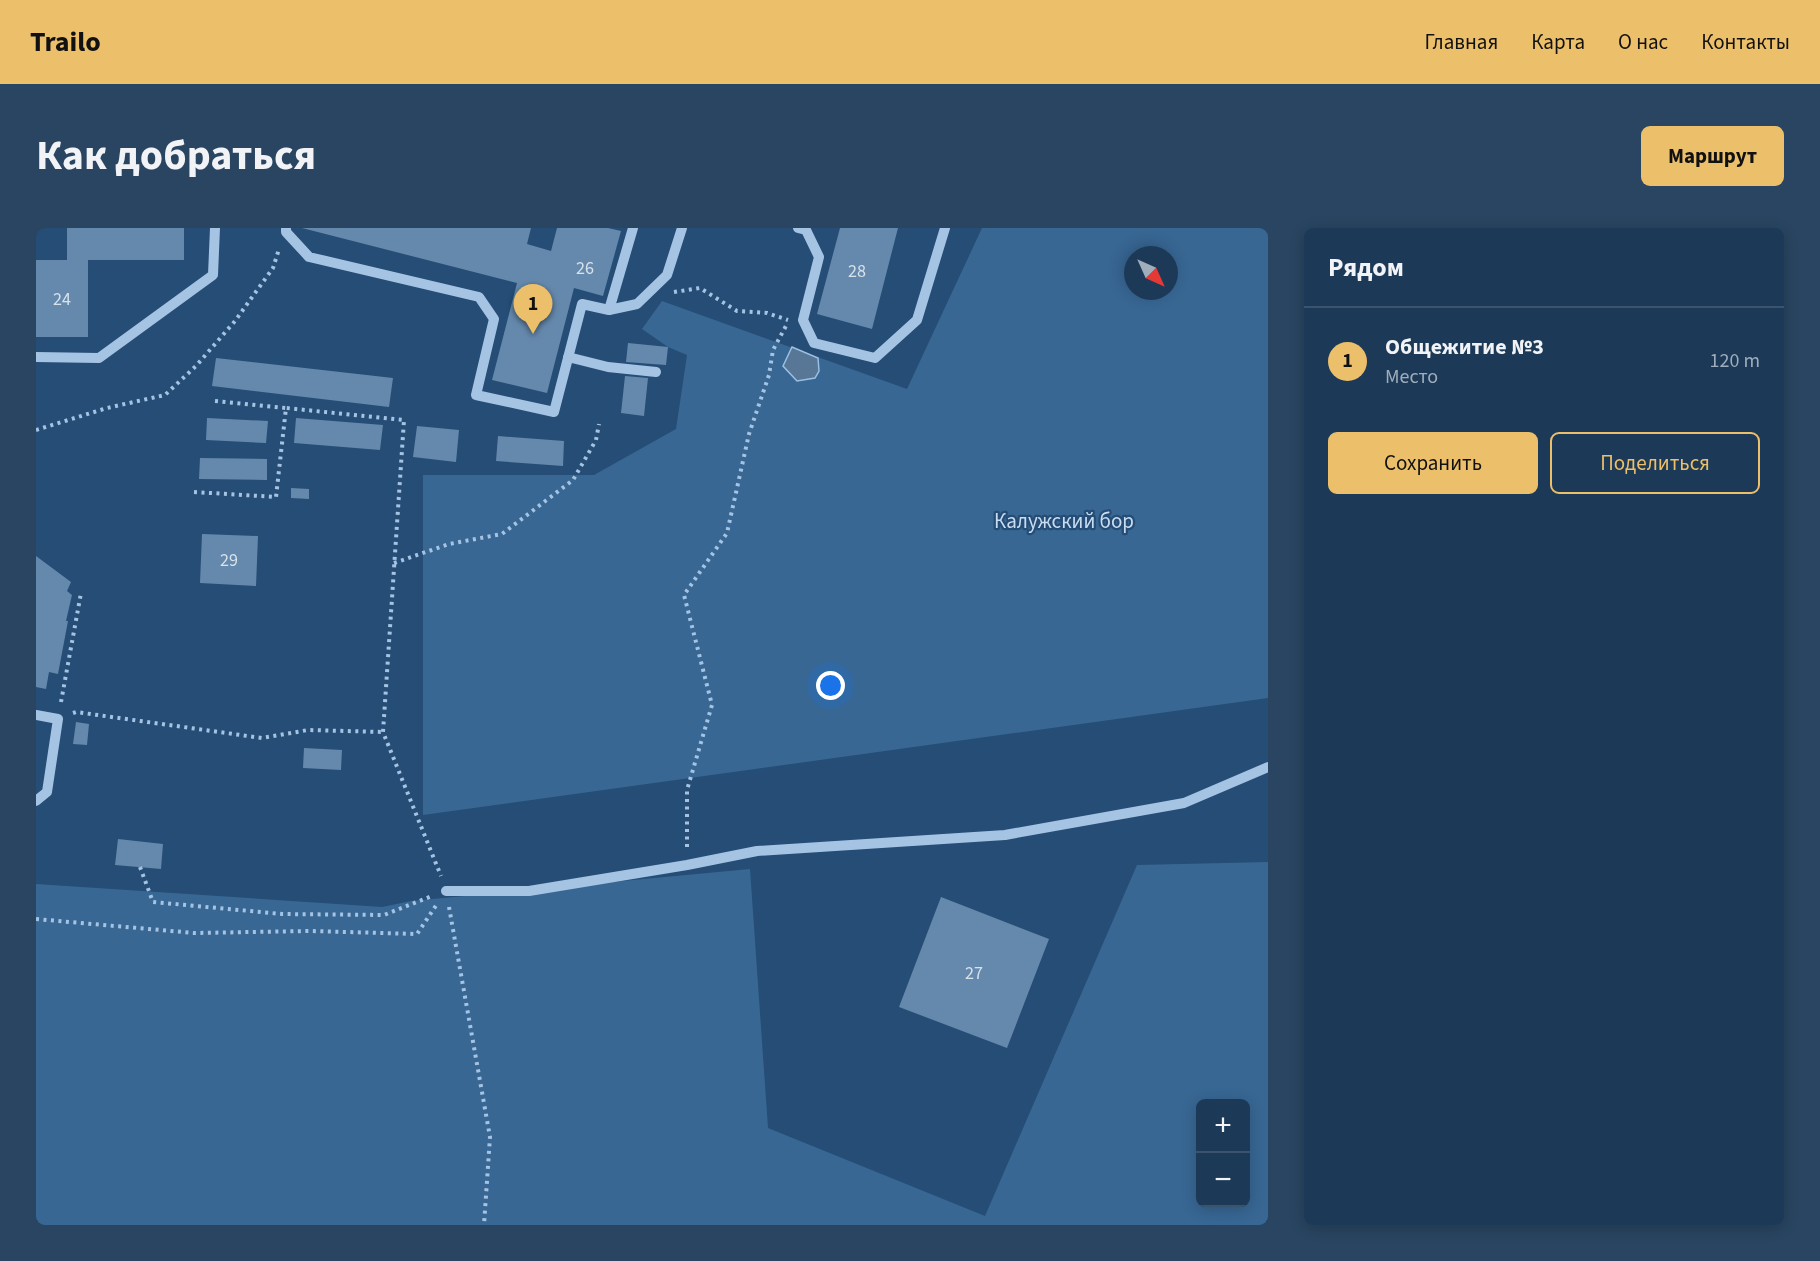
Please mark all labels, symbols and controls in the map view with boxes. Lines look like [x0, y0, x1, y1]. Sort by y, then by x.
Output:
text: Trailo [30, 22, 101, 62]
text: Главная [1425, 27, 1498, 57]
text: Карта [1531, 27, 1585, 57]
text: О нас [1618, 27, 1668, 57]
text: Контакты [1701, 27, 1790, 57]
text: Как добраться [36, 126, 316, 186]
button: Маршрут [1641, 126, 1784, 186]
north arrow [1124, 246, 1178, 300]
text: Рядом [1328, 249, 1404, 286]
house number: 26 [576, 256, 594, 281]
house number: 28 [848, 259, 866, 284]
pin: 1 [514, 285, 552, 334]
house number: 24 [53, 287, 71, 312]
text: Общежитие №3 [1385, 331, 1544, 363]
text: 1 [1342, 347, 1353, 375]
text: 120 m [1710, 347, 1760, 375]
text: Место [1385, 363, 1438, 391]
button: Сохранить [1328, 432, 1538, 494]
button: Поделиться [1550, 432, 1760, 494]
park label: Калужский бор [994, 506, 1134, 536]
house number: 29 [220, 548, 238, 573]
your location [816, 671, 845, 700]
house number: 27 [965, 961, 983, 986]
map controls [1196, 1099, 1250, 1207]
button: + [1196, 1099, 1250, 1153]
button: − [1196, 1153, 1250, 1207]

